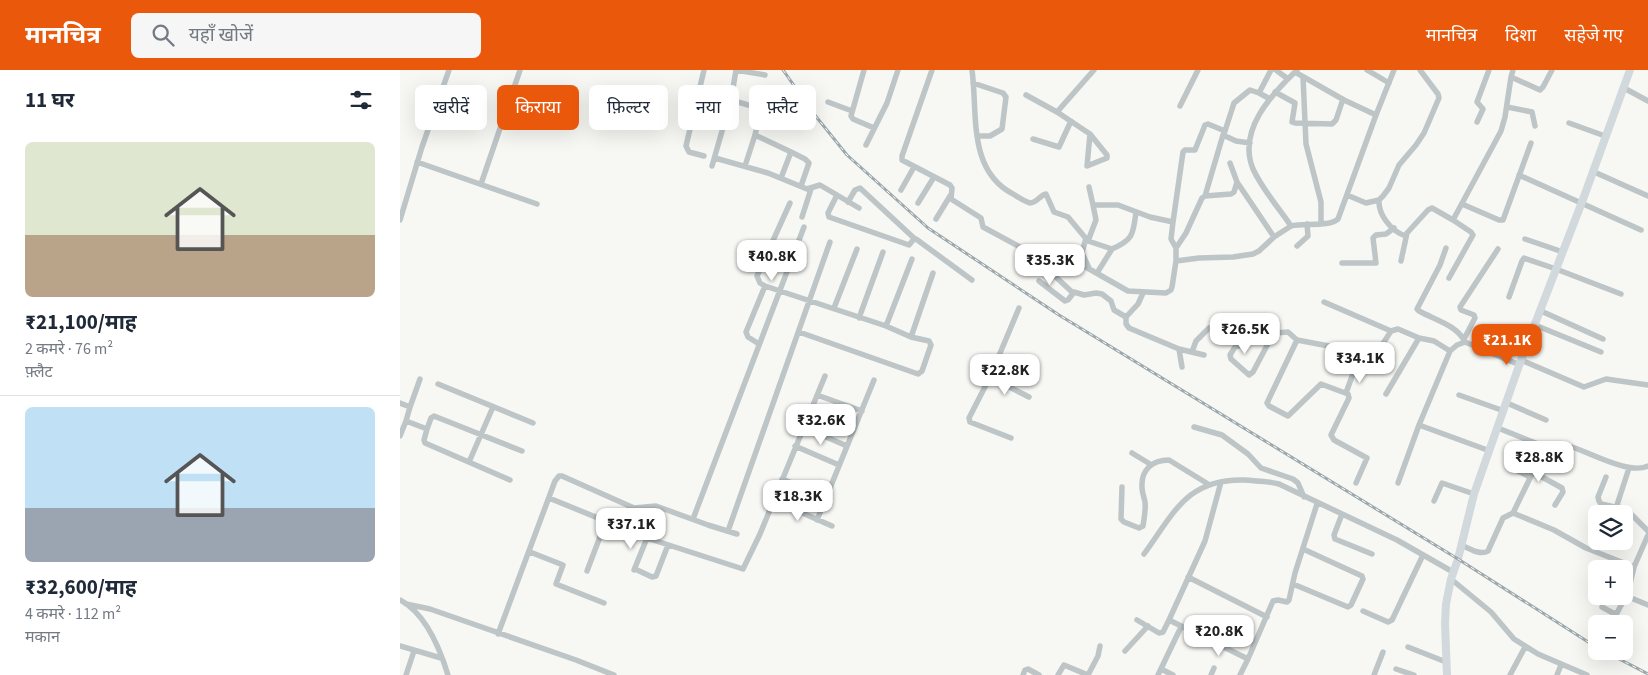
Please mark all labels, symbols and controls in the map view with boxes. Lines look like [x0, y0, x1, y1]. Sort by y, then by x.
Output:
search box [131, 13, 481, 58]
text: मानचित्र [25, 18, 101, 53]
icon: search [149, 21, 177, 49]
text: यहाँ खोजें [189, 22, 253, 49]
text: मानचित्र [1426, 23, 1477, 48]
text: दिशा [1505, 23, 1536, 48]
text: सहेजे गए [1564, 23, 1623, 48]
text: 11 घर [25, 85, 74, 115]
chip: खरीदें [415, 85, 487, 130]
chip: किराया [497, 85, 579, 130]
chip: फ़िल्टर [589, 85, 668, 130]
chip: नया [678, 85, 739, 130]
chip: फ़्लैट [749, 85, 816, 130]
icon: filters [347, 86, 375, 114]
icon: home [155, 174, 245, 264]
pin: ₹40.8K [731, 240, 813, 282]
pin: ₹35.3K [1009, 244, 1091, 286]
text: ₹40.8K [748, 245, 796, 267]
text: ₹35.3K [1026, 249, 1074, 271]
text: ₹21,100/माह [25, 307, 137, 337]
pin: ₹26.5K [1204, 312, 1286, 355]
text: ₹26.5K [1221, 318, 1269, 340]
pin: ₹21.1K [1466, 324, 1548, 366]
text: ₹21.1K [1483, 329, 1531, 351]
text: 2 कमरे · 76 m² [25, 338, 113, 360]
pin: ₹34.1K [1319, 342, 1401, 384]
text: ₹34.1K [1336, 347, 1384, 369]
pin: ₹22.8K [964, 354, 1046, 396]
text: ₹22.8K [981, 359, 1029, 381]
text: फ़्लैट [25, 361, 53, 383]
pin: ₹32.6K [780, 404, 862, 446]
text: ₹32.6K [797, 409, 845, 431]
icon: home [155, 440, 245, 530]
pin: ₹28.8K [1498, 440, 1580, 483]
text: ₹28.8K [1515, 446, 1563, 468]
pin: ₹18.3K [757, 480, 839, 522]
text: ₹18.3K [774, 485, 822, 507]
map controls [1588, 505, 1633, 660]
button: layers [1588, 505, 1633, 550]
pin: ₹37.1K [590, 508, 672, 550]
text: ₹37.1K [607, 513, 655, 535]
button: + [1588, 560, 1633, 605]
text: ₹32,600/माह [25, 572, 137, 602]
text: 4 कमरे · 112 m² [25, 603, 121, 625]
pin: ₹20.8K [1178, 614, 1260, 657]
button: − [1588, 615, 1633, 660]
text: ₹20.8K [1195, 620, 1243, 642]
text: मकान [25, 626, 60, 648]

